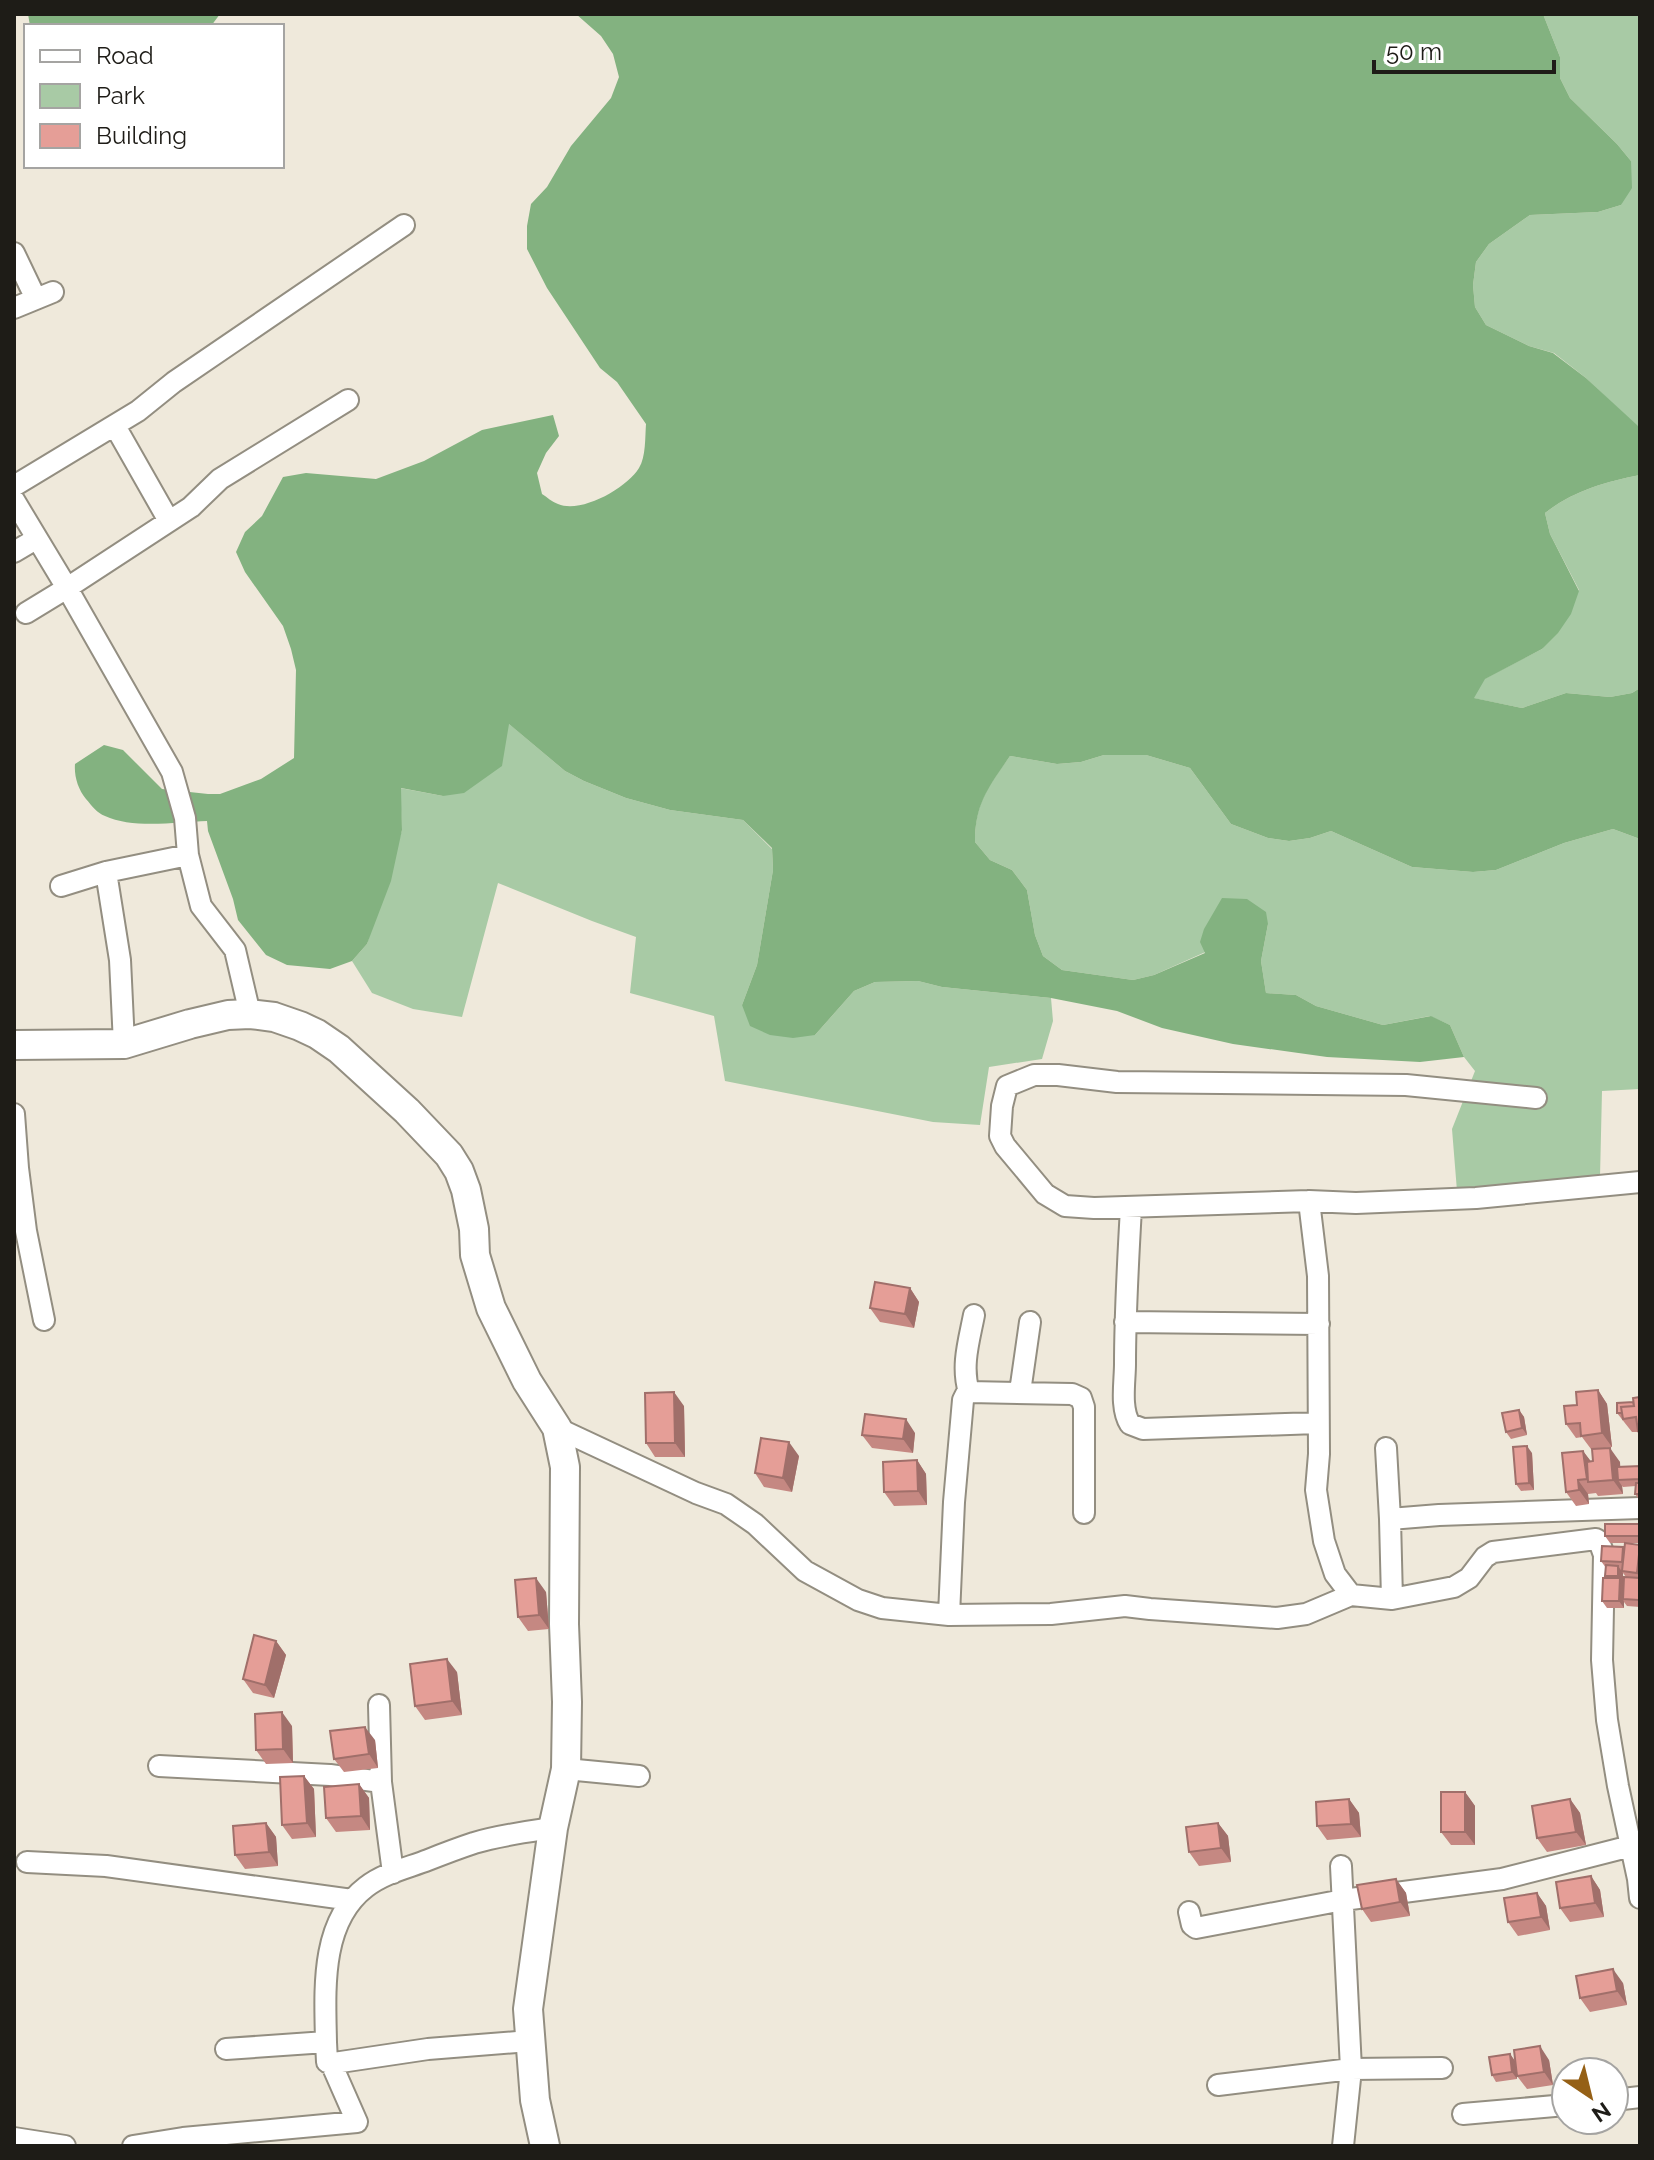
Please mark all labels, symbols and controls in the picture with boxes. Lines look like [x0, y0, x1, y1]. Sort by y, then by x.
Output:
legend [24, 24, 284, 168]
scale bar [1374, 24, 1554, 74]
text: 50 m [1386, 37, 1442, 66]
text: Road [96, 41, 154, 70]
text: Park [96, 81, 145, 110]
text: Building [96, 121, 187, 150]
north arrow [1550, 2056, 1630, 2136]
text: N [1587, 2097, 1616, 2128]

